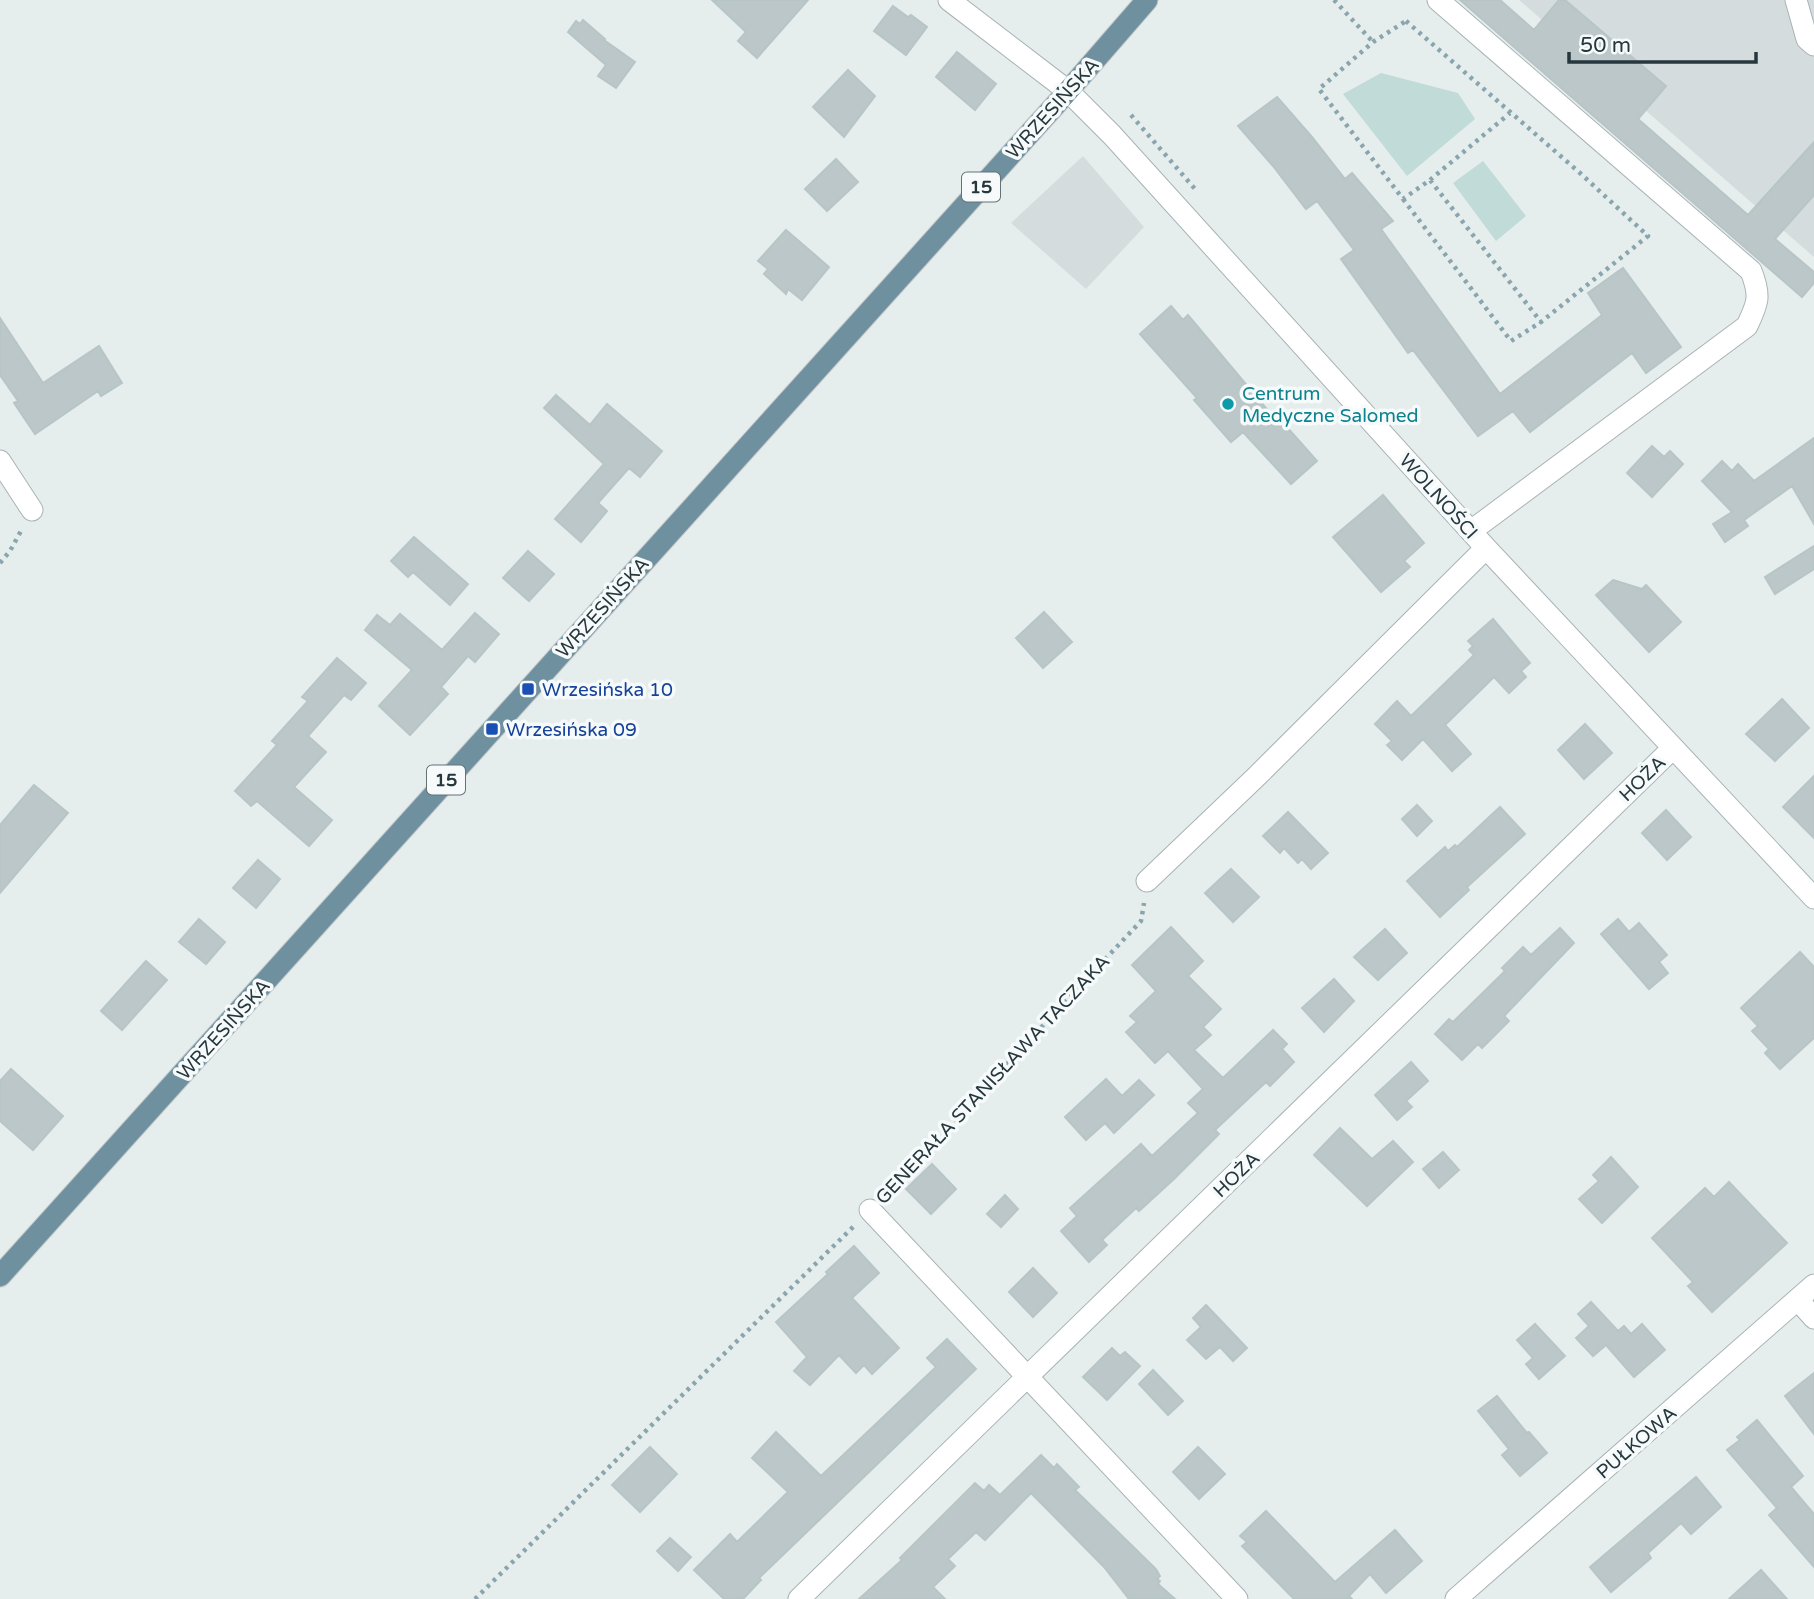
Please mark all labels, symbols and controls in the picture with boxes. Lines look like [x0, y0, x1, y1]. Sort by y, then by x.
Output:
scale bar [1569, 21, 1756, 65]
text: 50 m [1580, 33, 1631, 58]
street label: WRZESIŃSKA [1001, 53, 1104, 163]
road number: 15 [962, 172, 1000, 202]
place label: Centrum Medyczne Salomed [1242, 383, 1419, 427]
marker: Centrum Medyczne Salomed [1220, 396, 1236, 412]
street label: WOLNOŚCI [1394, 449, 1483, 544]
street label: WRZESIŃSKA [551, 552, 654, 662]
place label: Wrzesińska 10 [542, 679, 673, 701]
marker: Wrzesińska 10 [520, 681, 536, 697]
place label: Wrzesińska 09 [506, 719, 637, 741]
marker: Wrzesińska 09 [484, 721, 500, 737]
street label: HOŻA [1615, 751, 1671, 806]
road number: 15 [427, 766, 465, 794]
street label: GENERAŁA STANISŁAWA TACZAKA [871, 950, 1114, 1209]
street label: WRZESIŃSKA [172, 974, 275, 1084]
street label: HOŻA [1209, 1147, 1265, 1202]
street label: PUŁKOWA [1592, 1402, 1681, 1484]

